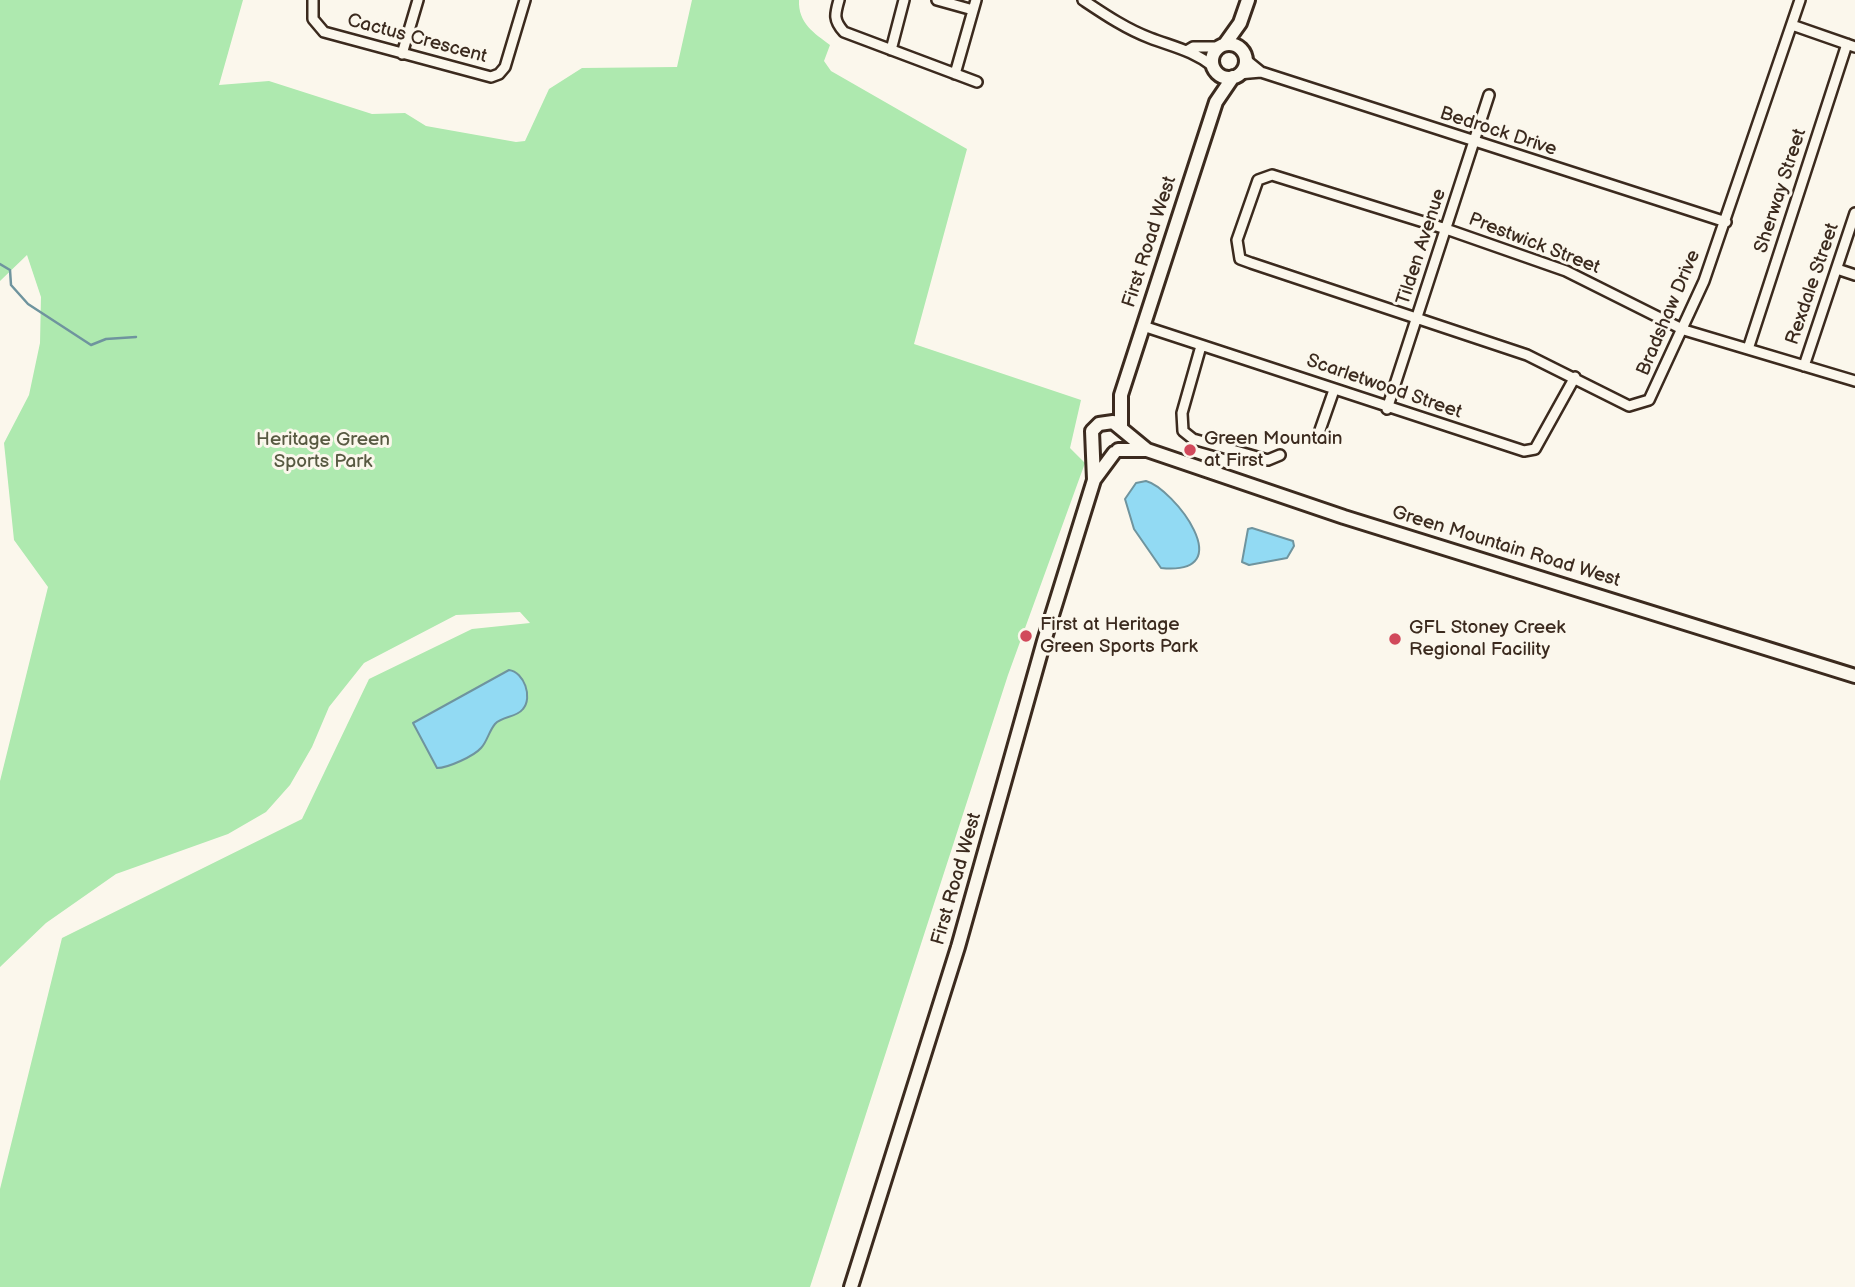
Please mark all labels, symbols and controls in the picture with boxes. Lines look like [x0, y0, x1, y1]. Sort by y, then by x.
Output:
street label: Cactus Crescent [345, 9, 489, 69]
street label: Bedrock Drive [1437, 102, 1559, 162]
street label: Sherway Street [1750, 126, 1812, 256]
street label: First Road West [1118, 173, 1182, 311]
street label: Tilden Avenue [1392, 186, 1452, 308]
street label: Prestwick Street [1465, 208, 1603, 280]
street label: Rexdale Street [1782, 220, 1844, 348]
street label: Bradshaw Drive [1632, 247, 1706, 379]
street label: Scarletwood Street [1303, 350, 1465, 424]
place label: Green Mountain at First [1204, 428, 1343, 472]
park label: Heritage Green Sports Park [256, 429, 390, 473]
marker: Green Mountain at First [1182, 442, 1198, 458]
street label: Green Mountain Road West [1389, 501, 1623, 593]
place label: First at Heritage Green Sports Park [1040, 614, 1198, 658]
place label: GFL Stoney Creek Regional Facility [1409, 617, 1566, 661]
marker: First at Heritage Green Sports Park [1018, 628, 1034, 644]
marker: GFL Stoney Creek Regional Facility [1387, 631, 1403, 647]
street label: First Road West [927, 810, 987, 948]

